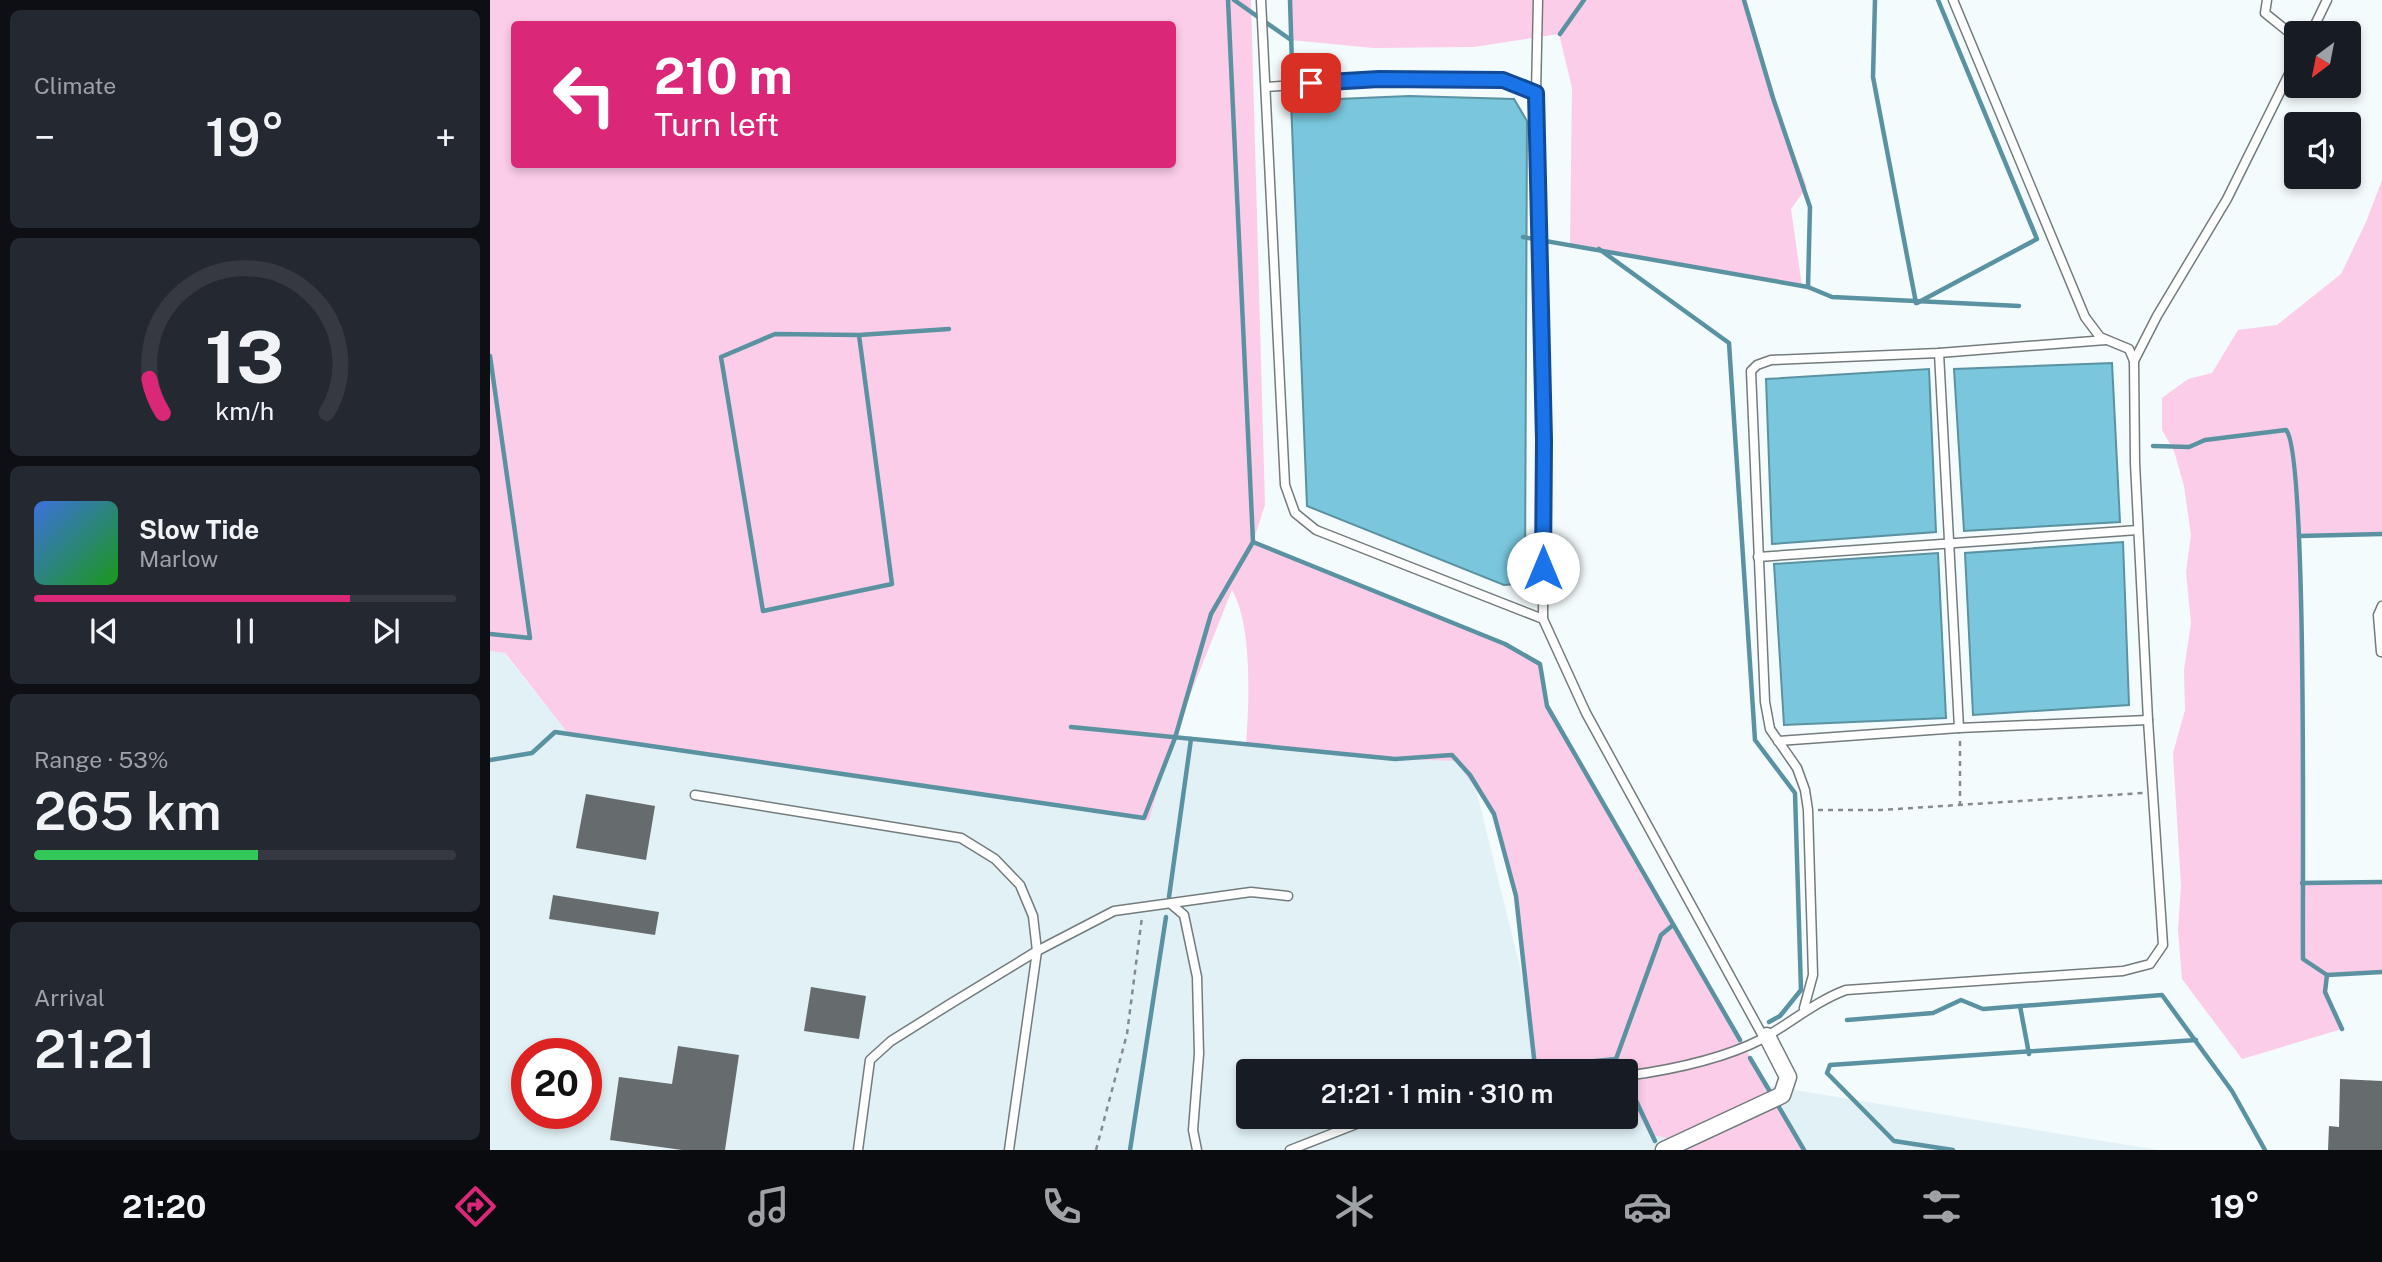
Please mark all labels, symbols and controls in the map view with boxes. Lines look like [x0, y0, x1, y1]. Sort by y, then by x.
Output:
north arrow [2284, 21, 2361, 98]
map controls [2284, 21, 2361, 189]
text: 210 m [654, 47, 793, 105]
icon: left [539, 49, 630, 140]
pin [1281, 53, 1341, 113]
icon: arrive [1292, 64, 1330, 102]
text: Climate [34, 72, 116, 99]
text: Turn left [654, 106, 779, 143]
text: 19° [205, 107, 285, 168]
button: sound [2284, 112, 2361, 189]
text: − [34, 115, 55, 160]
text: + [435, 115, 456, 160]
text: 13 [205, 314, 285, 399]
text: km/h [216, 396, 274, 426]
text: Slow Tide [139, 514, 259, 545]
position arrow [1506, 531, 1580, 605]
text: Marlow [139, 545, 218, 572]
icon: previous [85, 612, 123, 650]
icon: pause [226, 612, 264, 650]
icon: next [367, 612, 405, 650]
text: Range · 53% [34, 746, 168, 773]
text: 265 km [34, 781, 222, 842]
text: Arrival [34, 984, 105, 1011]
text: 21:21 [34, 1019, 156, 1080]
speed limit sign: 20 [511, 1038, 602, 1129]
text: 21:21 · 1 min · 310 m [1321, 1078, 1553, 1109]
icon: directions [451, 1182, 500, 1231]
icon: music [744, 1182, 793, 1231]
icon: phone [1037, 1182, 1086, 1231]
icon: climate [1330, 1182, 1379, 1231]
icon: car [1623, 1182, 1672, 1231]
icon: filters [1917, 1182, 1966, 1231]
text: 21:20 [122, 1188, 206, 1225]
text: 19° [2210, 1188, 2260, 1225]

